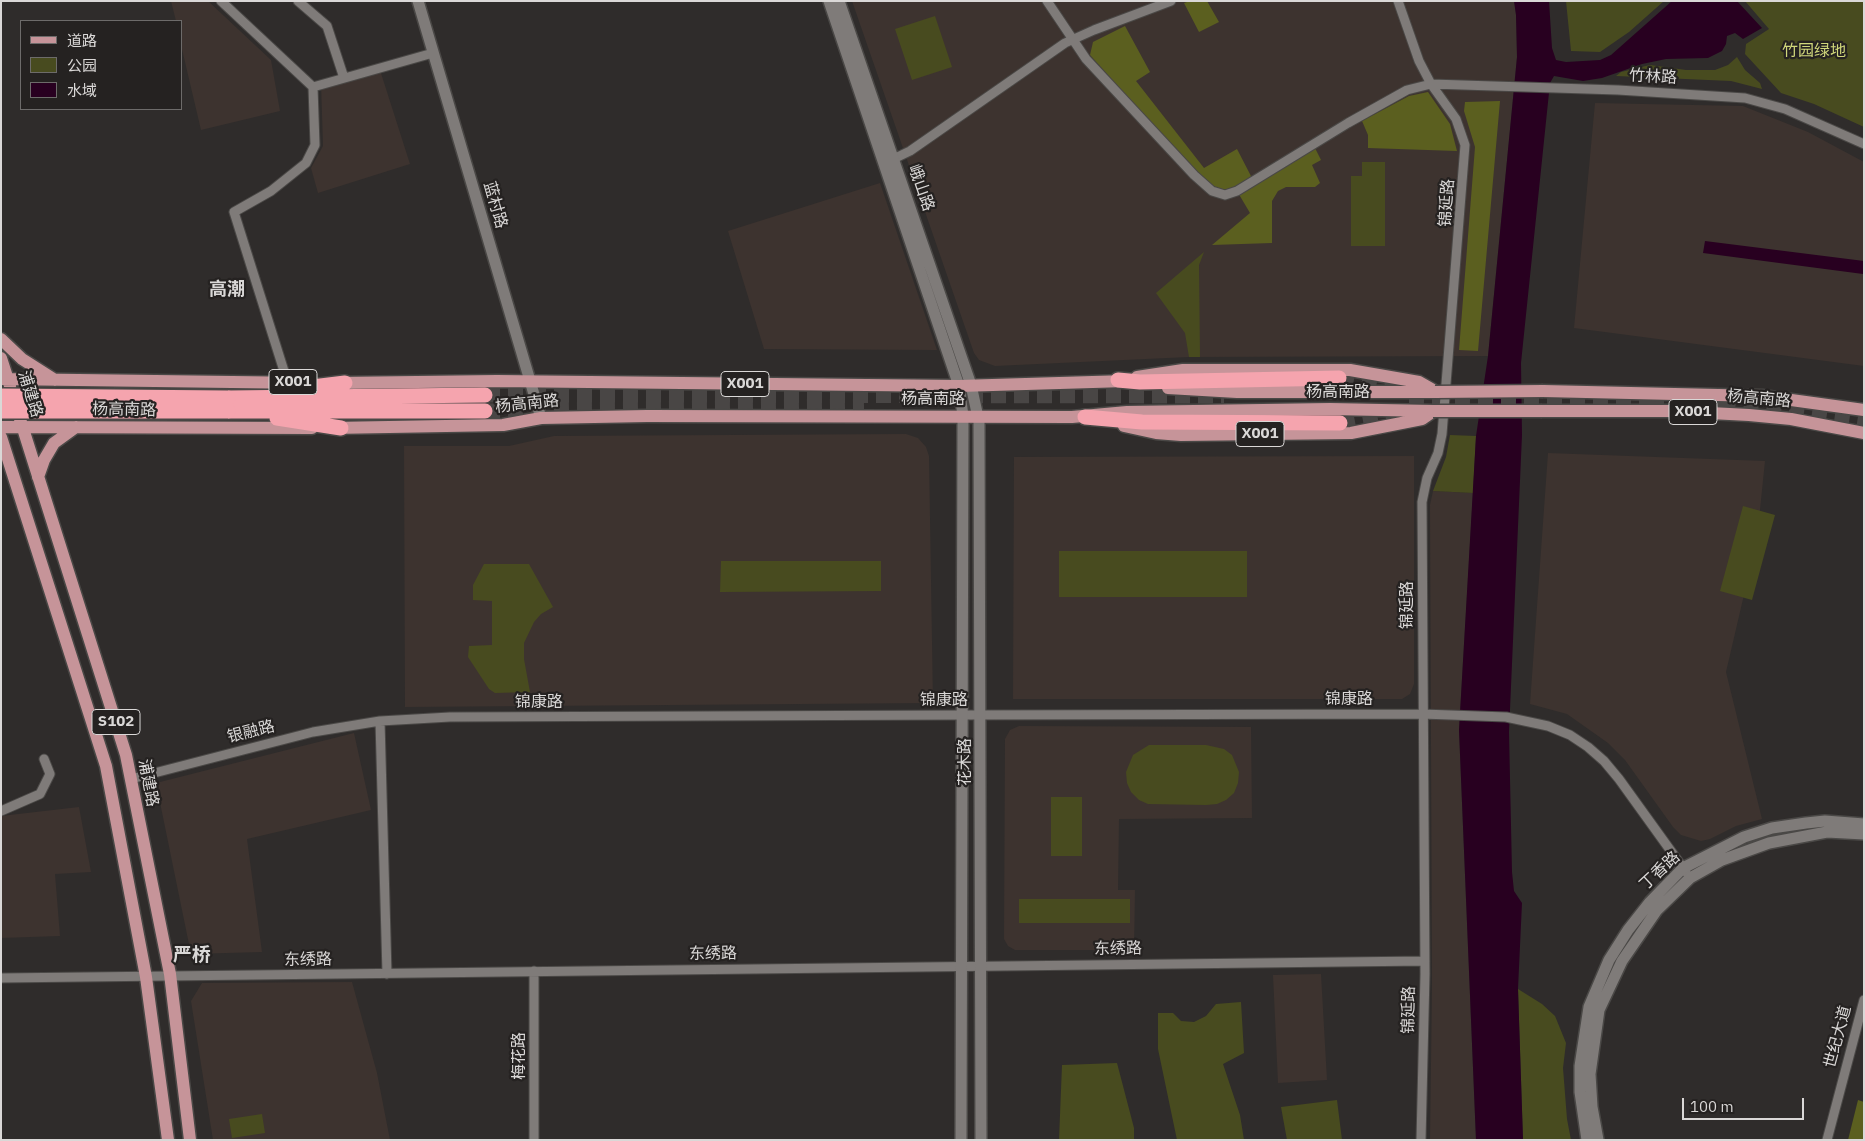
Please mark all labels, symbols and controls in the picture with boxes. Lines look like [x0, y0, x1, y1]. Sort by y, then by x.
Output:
legend [20, 20, 182, 110]
text: 道路 [67, 31, 97, 50]
park label: 竹园绿地 [1782, 41, 1846, 61]
text: 公园 [67, 56, 97, 75]
street label: 竹林路 [1629, 66, 1677, 88]
text: 水域 [67, 81, 97, 100]
street label: 峨山路 [904, 162, 938, 214]
street label: 锦延路 [1436, 178, 1458, 228]
street label: 蓝村路 [479, 179, 511, 231]
district label: 高潮 [209, 279, 245, 301]
street label: 浦建路 [14, 368, 46, 420]
road number: X001 [269, 370, 317, 394]
road number: X001 [721, 372, 769, 396]
street label: 杨高南路 [1306, 382, 1370, 402]
street label: 杨高南路 [1726, 387, 1792, 411]
street label: 杨高南路 [901, 389, 965, 409]
street label: 杨高南路 [494, 391, 560, 417]
street label: 杨高南路 [92, 400, 156, 420]
road number: X001 [1669, 400, 1717, 424]
road number: X001 [1236, 422, 1284, 446]
street label: 锦延路 [1397, 581, 1417, 629]
street label: 锦康路 [1325, 689, 1373, 709]
street label: 锦康路 [920, 690, 968, 710]
street label: 锦康路 [515, 692, 563, 712]
road number: S102 [92, 710, 140, 734]
street label: 银融路 [225, 717, 277, 747]
street label: 花木路 [955, 738, 975, 786]
street label: 浦建路 [134, 758, 162, 808]
street label: 丁香路 [1636, 848, 1684, 894]
street label: 东绣路 [1094, 939, 1142, 959]
street label: 东绣路 [689, 944, 737, 964]
district label: 严桥 [173, 945, 211, 967]
street label: 东绣路 [284, 950, 332, 970]
street label: 锦延路 [1399, 986, 1419, 1034]
street label: 世纪大道 [1820, 1004, 1856, 1070]
street label: 梅花路 [509, 1032, 529, 1080]
scale bar [1685, 1088, 1808, 1120]
text: 100 m [1690, 1097, 1734, 1116]

